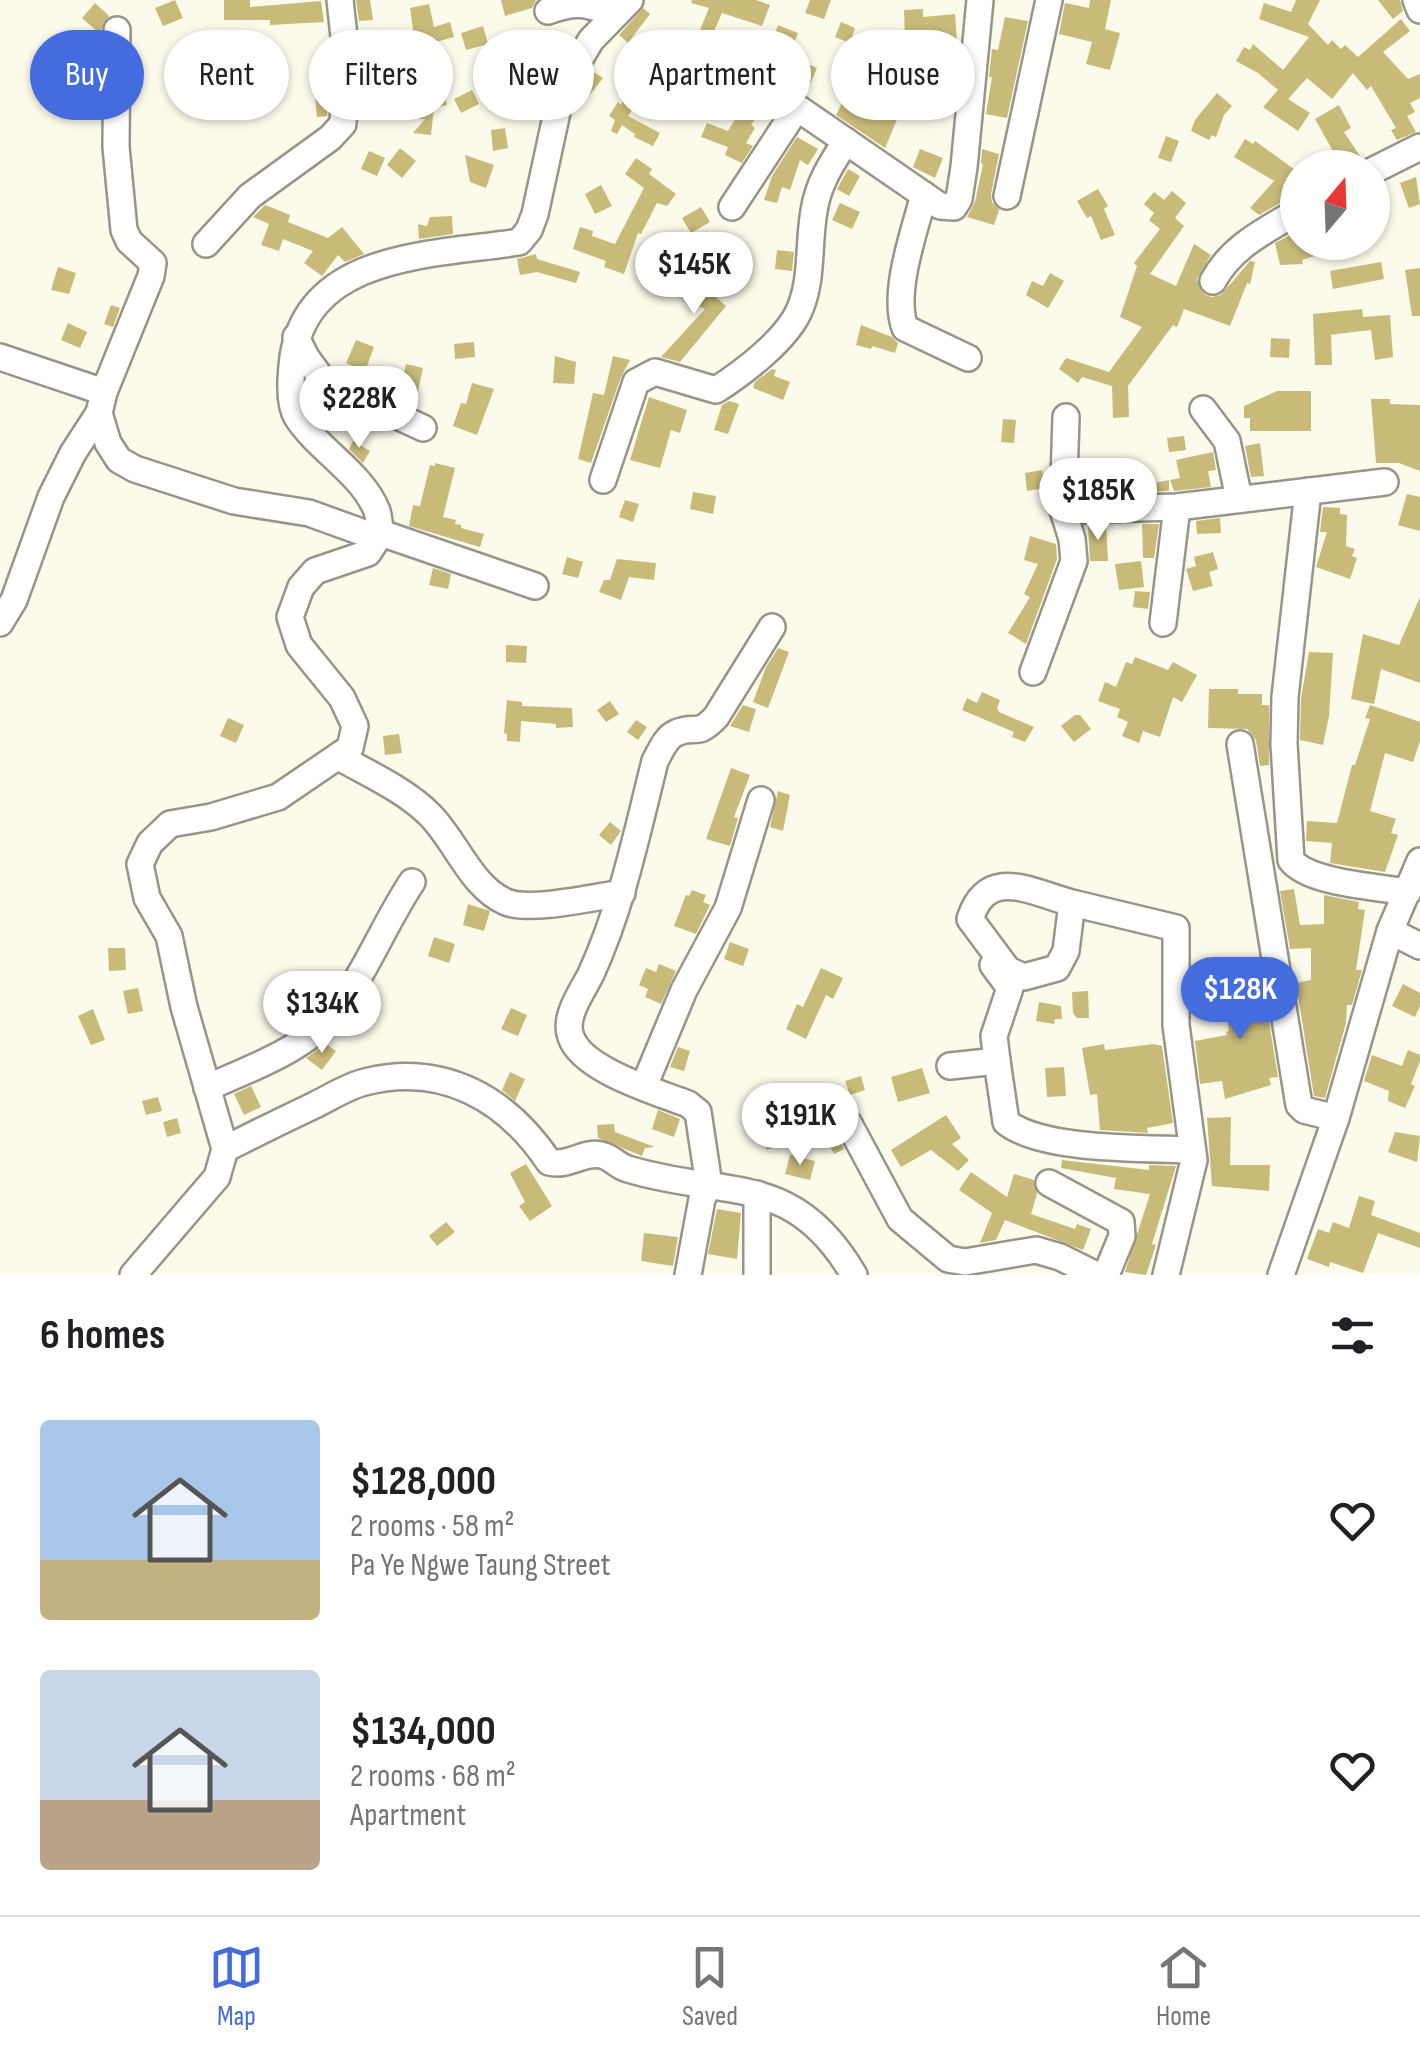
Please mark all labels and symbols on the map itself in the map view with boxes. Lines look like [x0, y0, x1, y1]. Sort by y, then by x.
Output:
north arrow [1280, 150, 1390, 260]
pin: $145K [624, 232, 764, 317]
pin: $228K [289, 366, 429, 451]
pin: $185K [1028, 458, 1168, 543]
pin: $128K [1170, 957, 1310, 1042]
pin: $134K [252, 971, 392, 1056]
pin: $191K [730, 1083, 870, 1168]

